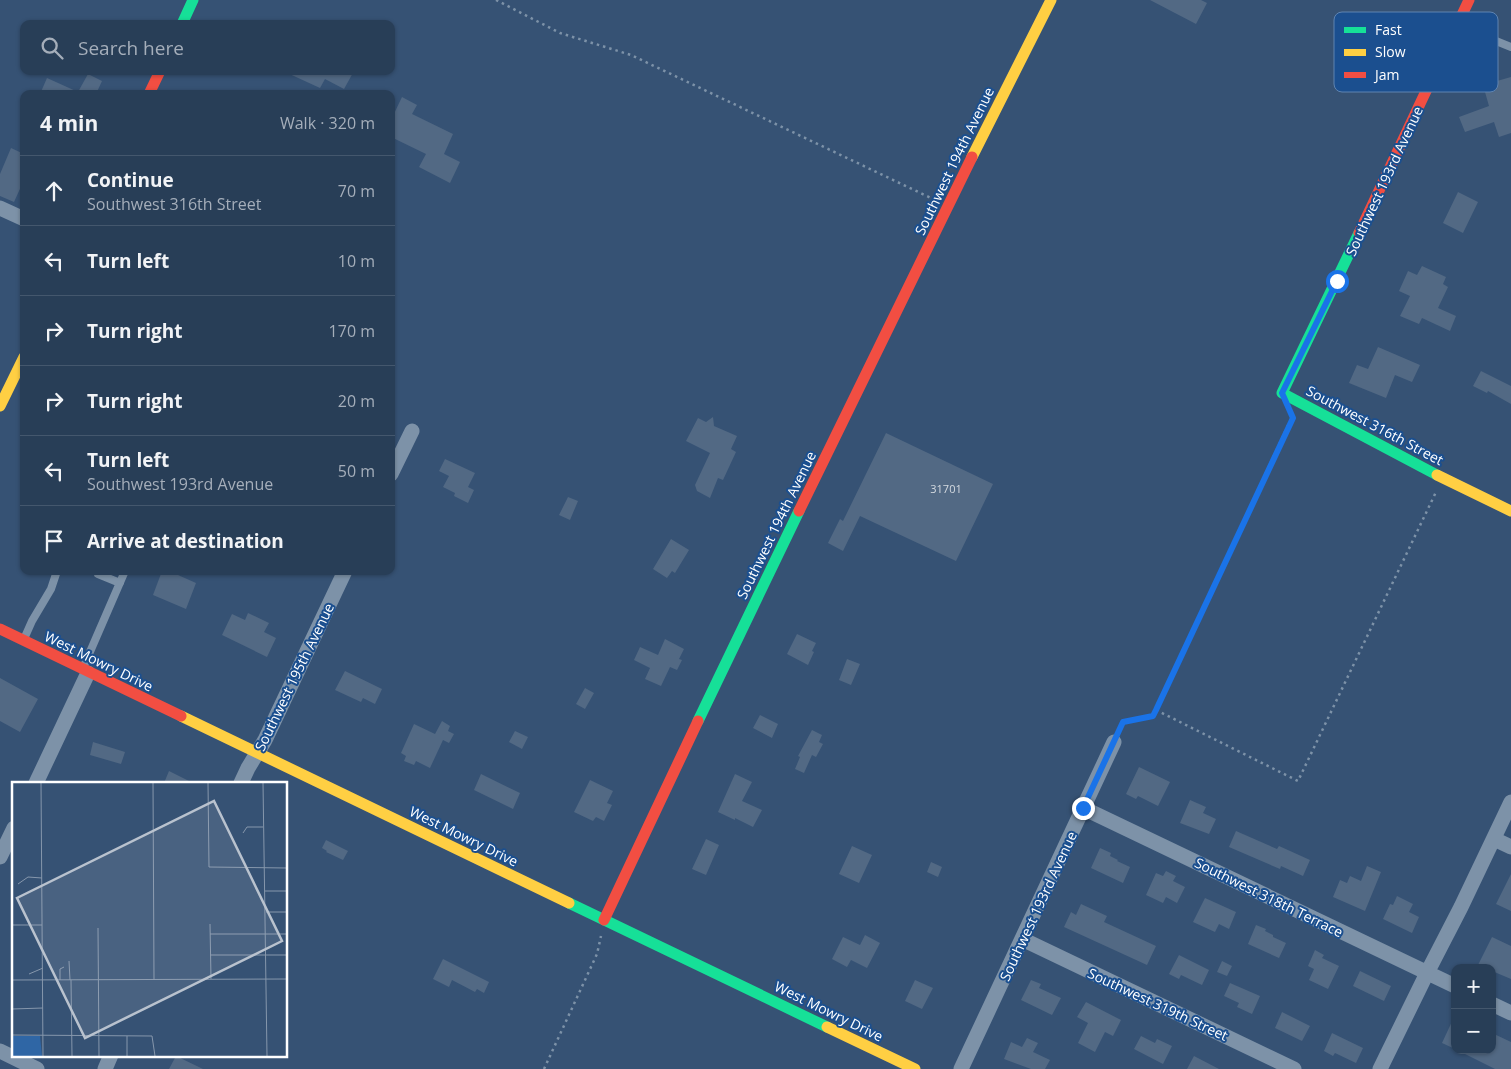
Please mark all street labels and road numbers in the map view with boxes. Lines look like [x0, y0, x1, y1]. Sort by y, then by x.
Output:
street label: Southwest 194th Avenue [910, 84, 998, 238]
street label: Southwest 193rd Avenue [1341, 103, 1427, 259]
street label: Southwest 316th Street [1303, 381, 1447, 469]
street label: Southwest 194th Avenue [732, 448, 820, 602]
street label: Southwest 195th Avenue [250, 600, 338, 754]
street label: West Mowry Drive [42, 626, 157, 696]
street label: West Mowry Drive [407, 801, 522, 871]
street label: Southwest 193rd Avenue [995, 828, 1081, 984]
street label: Southwest 318th Terrace [1192, 853, 1346, 941]
street label: Southwest 319th Street [1085, 963, 1231, 1045]
street label: West Mowry Drive [772, 976, 887, 1046]

